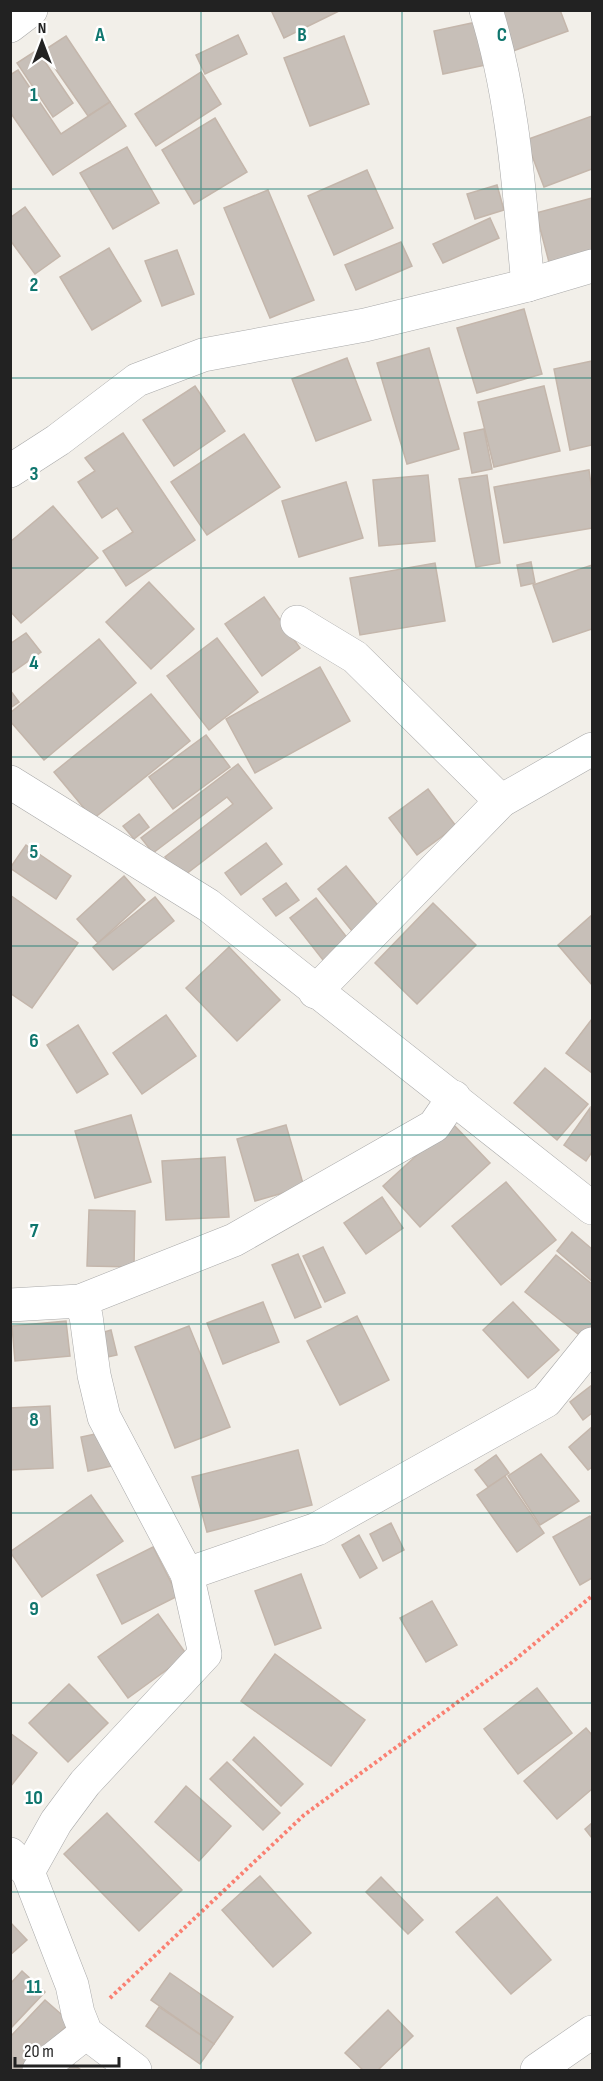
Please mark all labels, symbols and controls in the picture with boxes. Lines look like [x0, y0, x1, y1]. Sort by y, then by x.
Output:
north arrow [12, 12, 72, 72]
text: N [38, 19, 46, 38]
text: A [94, 23, 105, 47]
text: B [297, 23, 307, 47]
text: C [497, 23, 507, 47]
text: 1 [30, 83, 38, 107]
text: 2 [30, 273, 38, 297]
text: 3 [30, 462, 39, 486]
text: 4 [29, 651, 39, 675]
text: 5 [30, 840, 39, 864]
text: 6 [29, 1029, 39, 1053]
text: 7 [30, 1219, 39, 1243]
text: 8 [29, 1408, 39, 1432]
text: 9 [29, 1597, 39, 1621]
text: 10 [25, 1786, 43, 1810]
text: 11 [26, 1975, 42, 1999]
scale bar [15, 2030, 118, 2068]
text: 20 m [24, 2041, 54, 2062]

